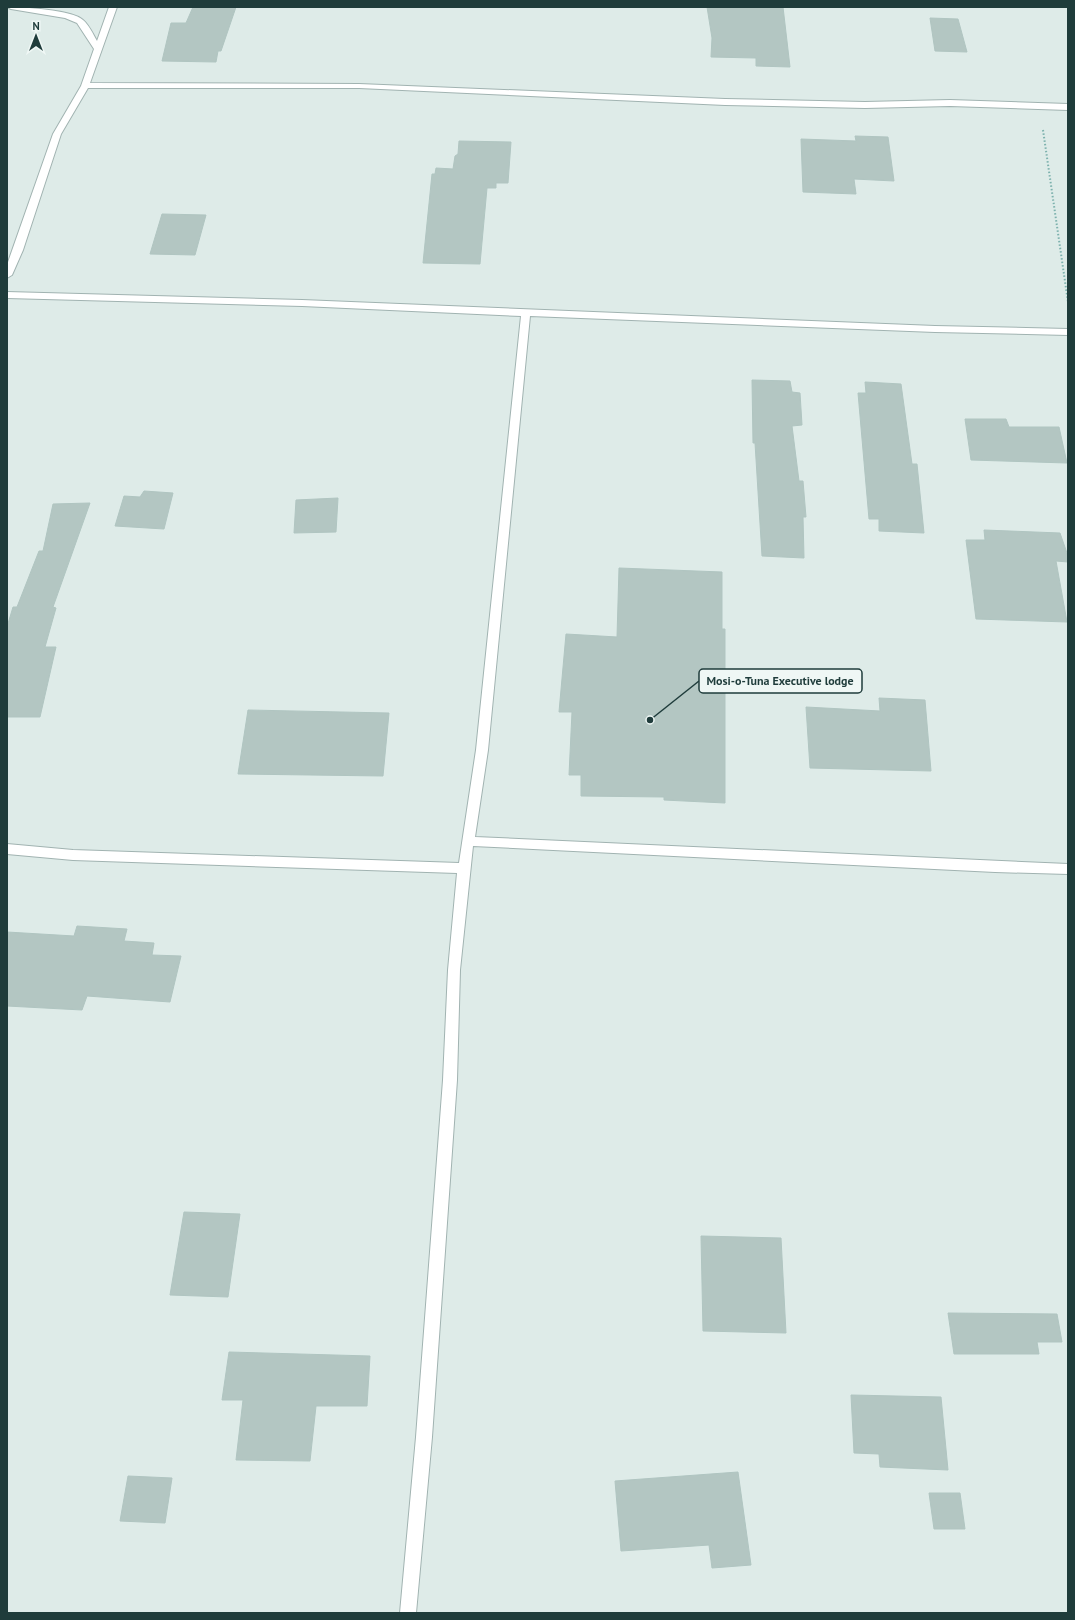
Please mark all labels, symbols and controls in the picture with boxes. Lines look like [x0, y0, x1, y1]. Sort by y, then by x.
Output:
north arrow [16, 16, 56, 56]
text: N [32, 19, 40, 33]
callout: Mosi-o-Tuna Executive lodge [699, 669, 862, 693]
text: Mosi-o-Tuna Executive lodge [706, 673, 854, 688]

